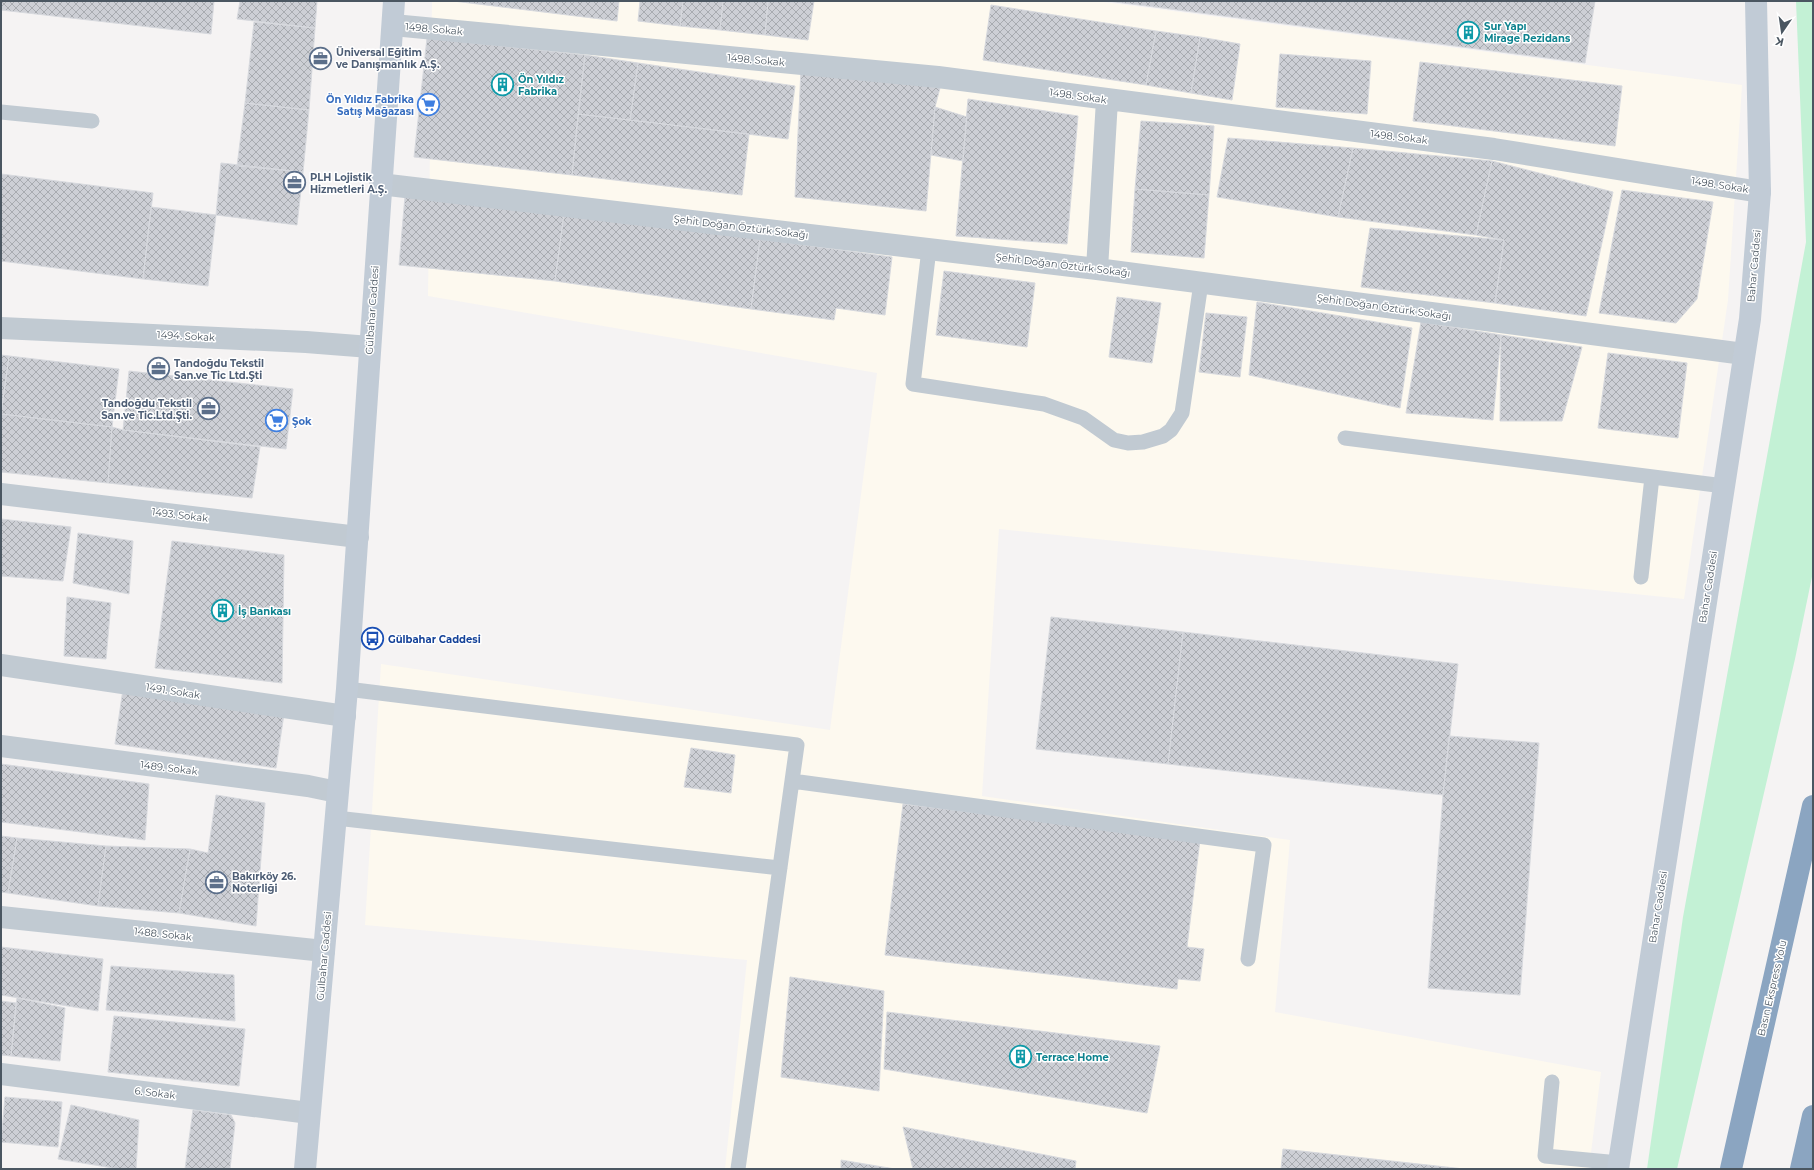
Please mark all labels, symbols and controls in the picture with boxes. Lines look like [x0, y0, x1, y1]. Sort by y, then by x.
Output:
north arrow [1762, 12, 1802, 52]
building icon: Sur Yapı Mirage Rezidans [1455, 19, 1481, 45]
street label: 1498. Sokak [405, 20, 463, 38]
place label: Sur Yapı Mirage Rezidans [1484, 20, 1571, 45]
text: K [1773, 34, 1785, 49]
office icon: Üniversal Eğitim ve Danışmanlık A.Ş. [307, 45, 333, 71]
place label: Üniversal Eğitim ve Danışmanlık A.Ş. [335, 46, 440, 71]
street label: 1498. Sokak [727, 51, 785, 69]
building icon: Ön Yıldız Fabrika [489, 72, 515, 98]
place label: Ön Yıldız Fabrika [518, 73, 565, 98]
street label: 1498. Sokak [1049, 86, 1107, 106]
supermarket icon: Ön Yıldız Fabrika Satış Mağazası [416, 92, 442, 118]
place label: Ön Yıldız Fabrika Satış Mağazası [326, 93, 414, 118]
street label: 1498. Sokak [1370, 127, 1428, 147]
office icon: PLH Lojistik Hizmetleri A.Ş. [282, 170, 308, 196]
place label: PLH Lojistik Hizmetleri A.Ş. [310, 171, 387, 196]
street label: 1498. Sokak [1691, 174, 1749, 196]
street label: Şehit Doğan Öztürk Sokağı [673, 212, 809, 242]
street label: Bahar Caddesi [1744, 229, 1764, 303]
street label: Şehit Doğan Öztürk Sokağı [995, 250, 1131, 280]
street label: Gülbahar Caddesi [362, 265, 382, 355]
street label: Şehit Doğan Öztürk Sokağı [1316, 291, 1452, 323]
street label: 1494. Sokak [157, 328, 215, 344]
office icon: Tandoğdu Tekstil San.ve Tic Ltd.Şti [145, 356, 171, 382]
place label: Tandoğdu Tekstil San.ve Tic Ltd.Şti [174, 357, 264, 382]
office icon: Tandoğdu Tekstil San.ve Tic.Ltd.Şti. [195, 396, 221, 422]
place label: Tandoğdu Tekstil San.ve Tic.Ltd.Şti. [101, 397, 192, 422]
supermarket icon: Şok [263, 408, 289, 434]
place label: Şok [292, 415, 312, 428]
street label: 1493. Sokak [151, 505, 209, 525]
street label: Bahar Caddesi [1696, 550, 1720, 624]
building icon: İş Bankası [210, 598, 236, 624]
place label: İş Bankası [238, 605, 291, 618]
bus stop icon: Gülbahar Caddesi [359, 626, 385, 652]
place label: Gülbahar Caddesi [388, 633, 481, 646]
street label: 1491. Sokak [145, 680, 201, 702]
street label: 1489. Sokak [140, 758, 198, 778]
office icon: Bakırköy 26. Noterliği [203, 869, 229, 895]
place label: Bakırköy 26. Noterliği [232, 870, 297, 895]
street label: Bahar Caddesi [1646, 870, 1670, 944]
street label: Gülbahar Caddesi [314, 911, 334, 1001]
street label: 1488. Sokak [133, 924, 193, 944]
street label: Basın Ekspress Yolu [1755, 939, 1789, 1037]
building icon: Terrace Home [1008, 1044, 1034, 1070]
place label: Terrace Home [1036, 1051, 1109, 1064]
street label: 6. Sokak [134, 1084, 176, 1102]

